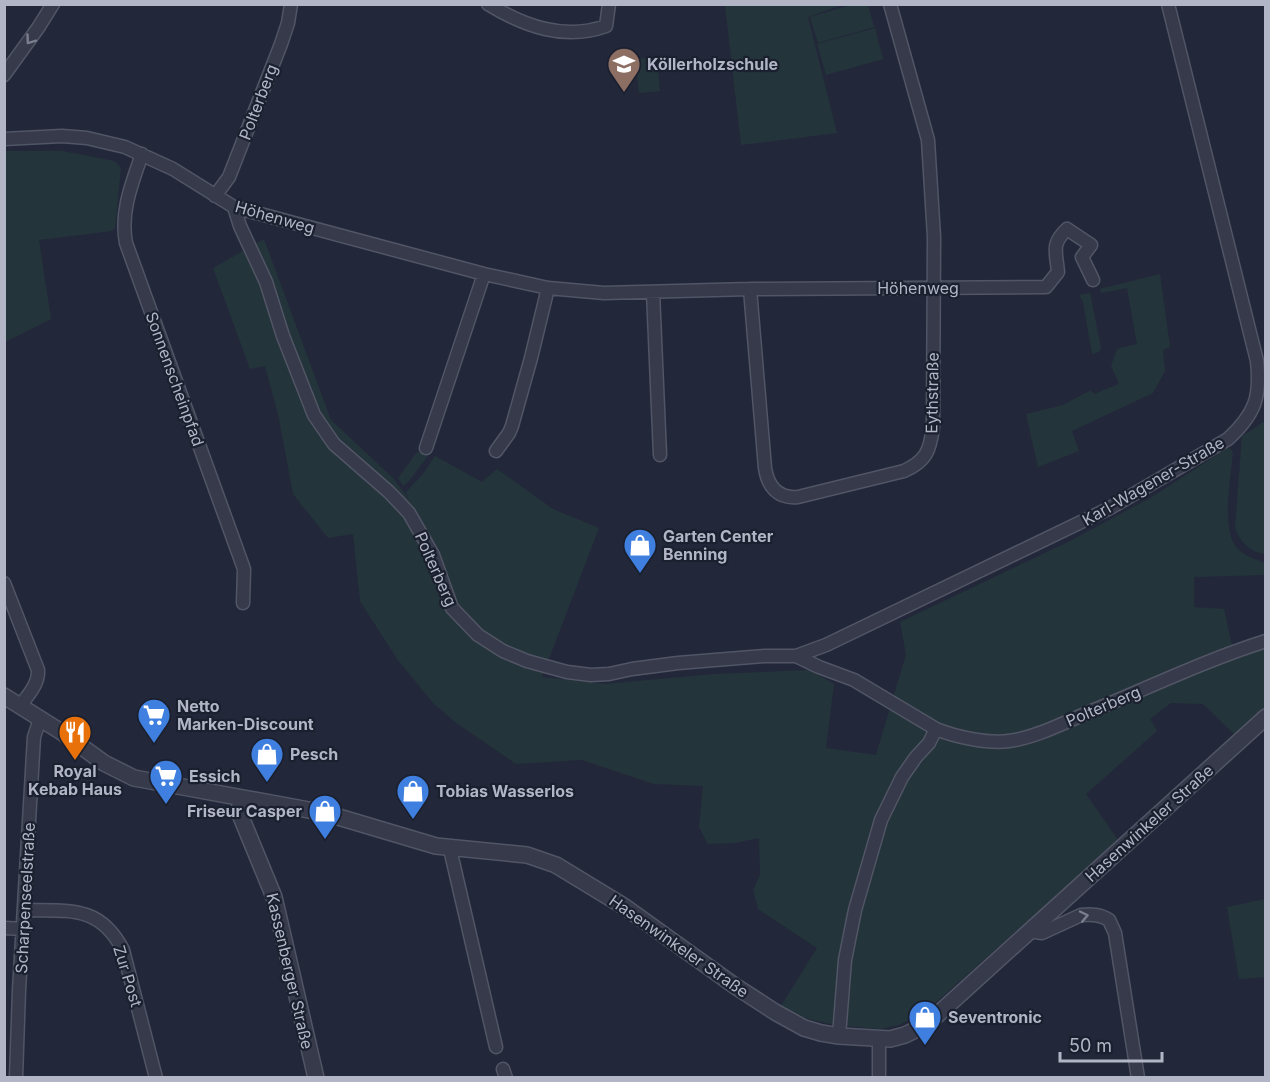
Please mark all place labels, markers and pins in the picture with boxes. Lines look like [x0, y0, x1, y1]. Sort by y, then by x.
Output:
school or university icon: Köllerholzschule [606, 46, 642, 93]
place label: Köllerholzschule [647, 54, 778, 74]
place label: Garten Center Benning [663, 526, 774, 564]
shop icon: Garten Center Benning [622, 527, 658, 574]
place label: Netto Marken-Discount [177, 696, 314, 734]
supermarket icon: Netto Marken-Discount [136, 697, 172, 744]
restaurant icon: Royal Kebab Haus [57, 714, 93, 761]
shop icon: Pesch [249, 736, 285, 783]
place label: Pesch [290, 744, 338, 764]
supermarket icon: Essich [148, 758, 184, 805]
place label: Royal Kebab Haus [28, 761, 122, 799]
place label: Essich [189, 766, 240, 786]
shop icon: Tobias Wasserlos [395, 773, 431, 820]
place label: Tobias Wasserlos [436, 781, 574, 801]
shop icon: Friseur Casper [307, 793, 343, 840]
place label: Friseur Casper [187, 801, 302, 821]
shop icon: Seventronic [907, 999, 943, 1046]
place label: Seventronic [948, 1007, 1042, 1027]

